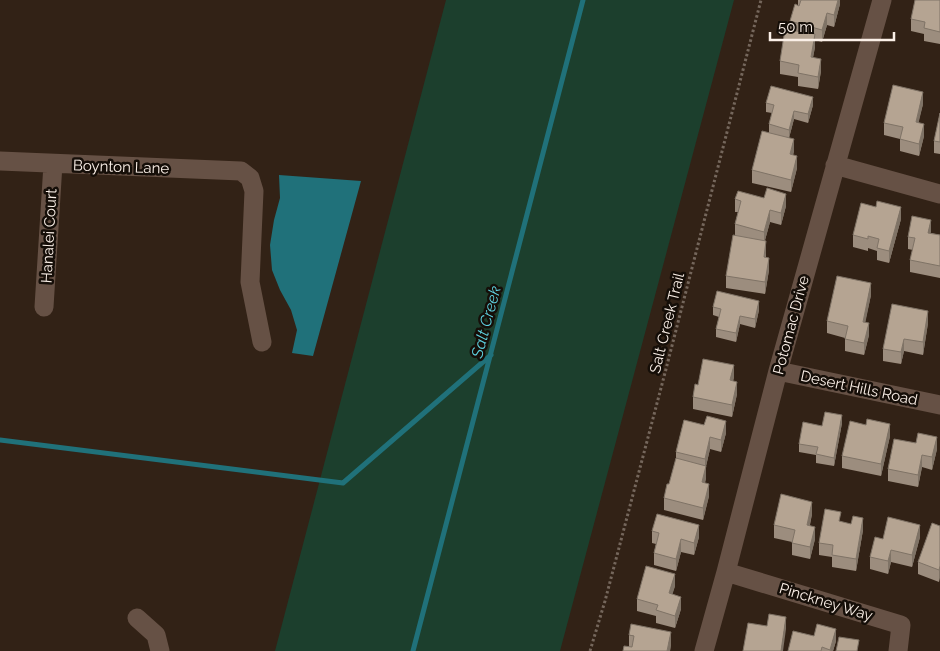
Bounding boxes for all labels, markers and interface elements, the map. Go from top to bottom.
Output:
scale bar [770,10,894,42]
text: 50 m [778,18,813,36]
street label: Boynton Lane [73,156,170,178]
street label: Hanalei Court [38,188,60,284]
street label: Salt Creek Trail [646,270,688,375]
street label: Potomac Drive [769,273,813,376]
water label: Salt Creek [467,284,505,361]
street label: Desert Hills Road [799,367,919,409]
street label: Pinckney Way [777,579,875,625]

